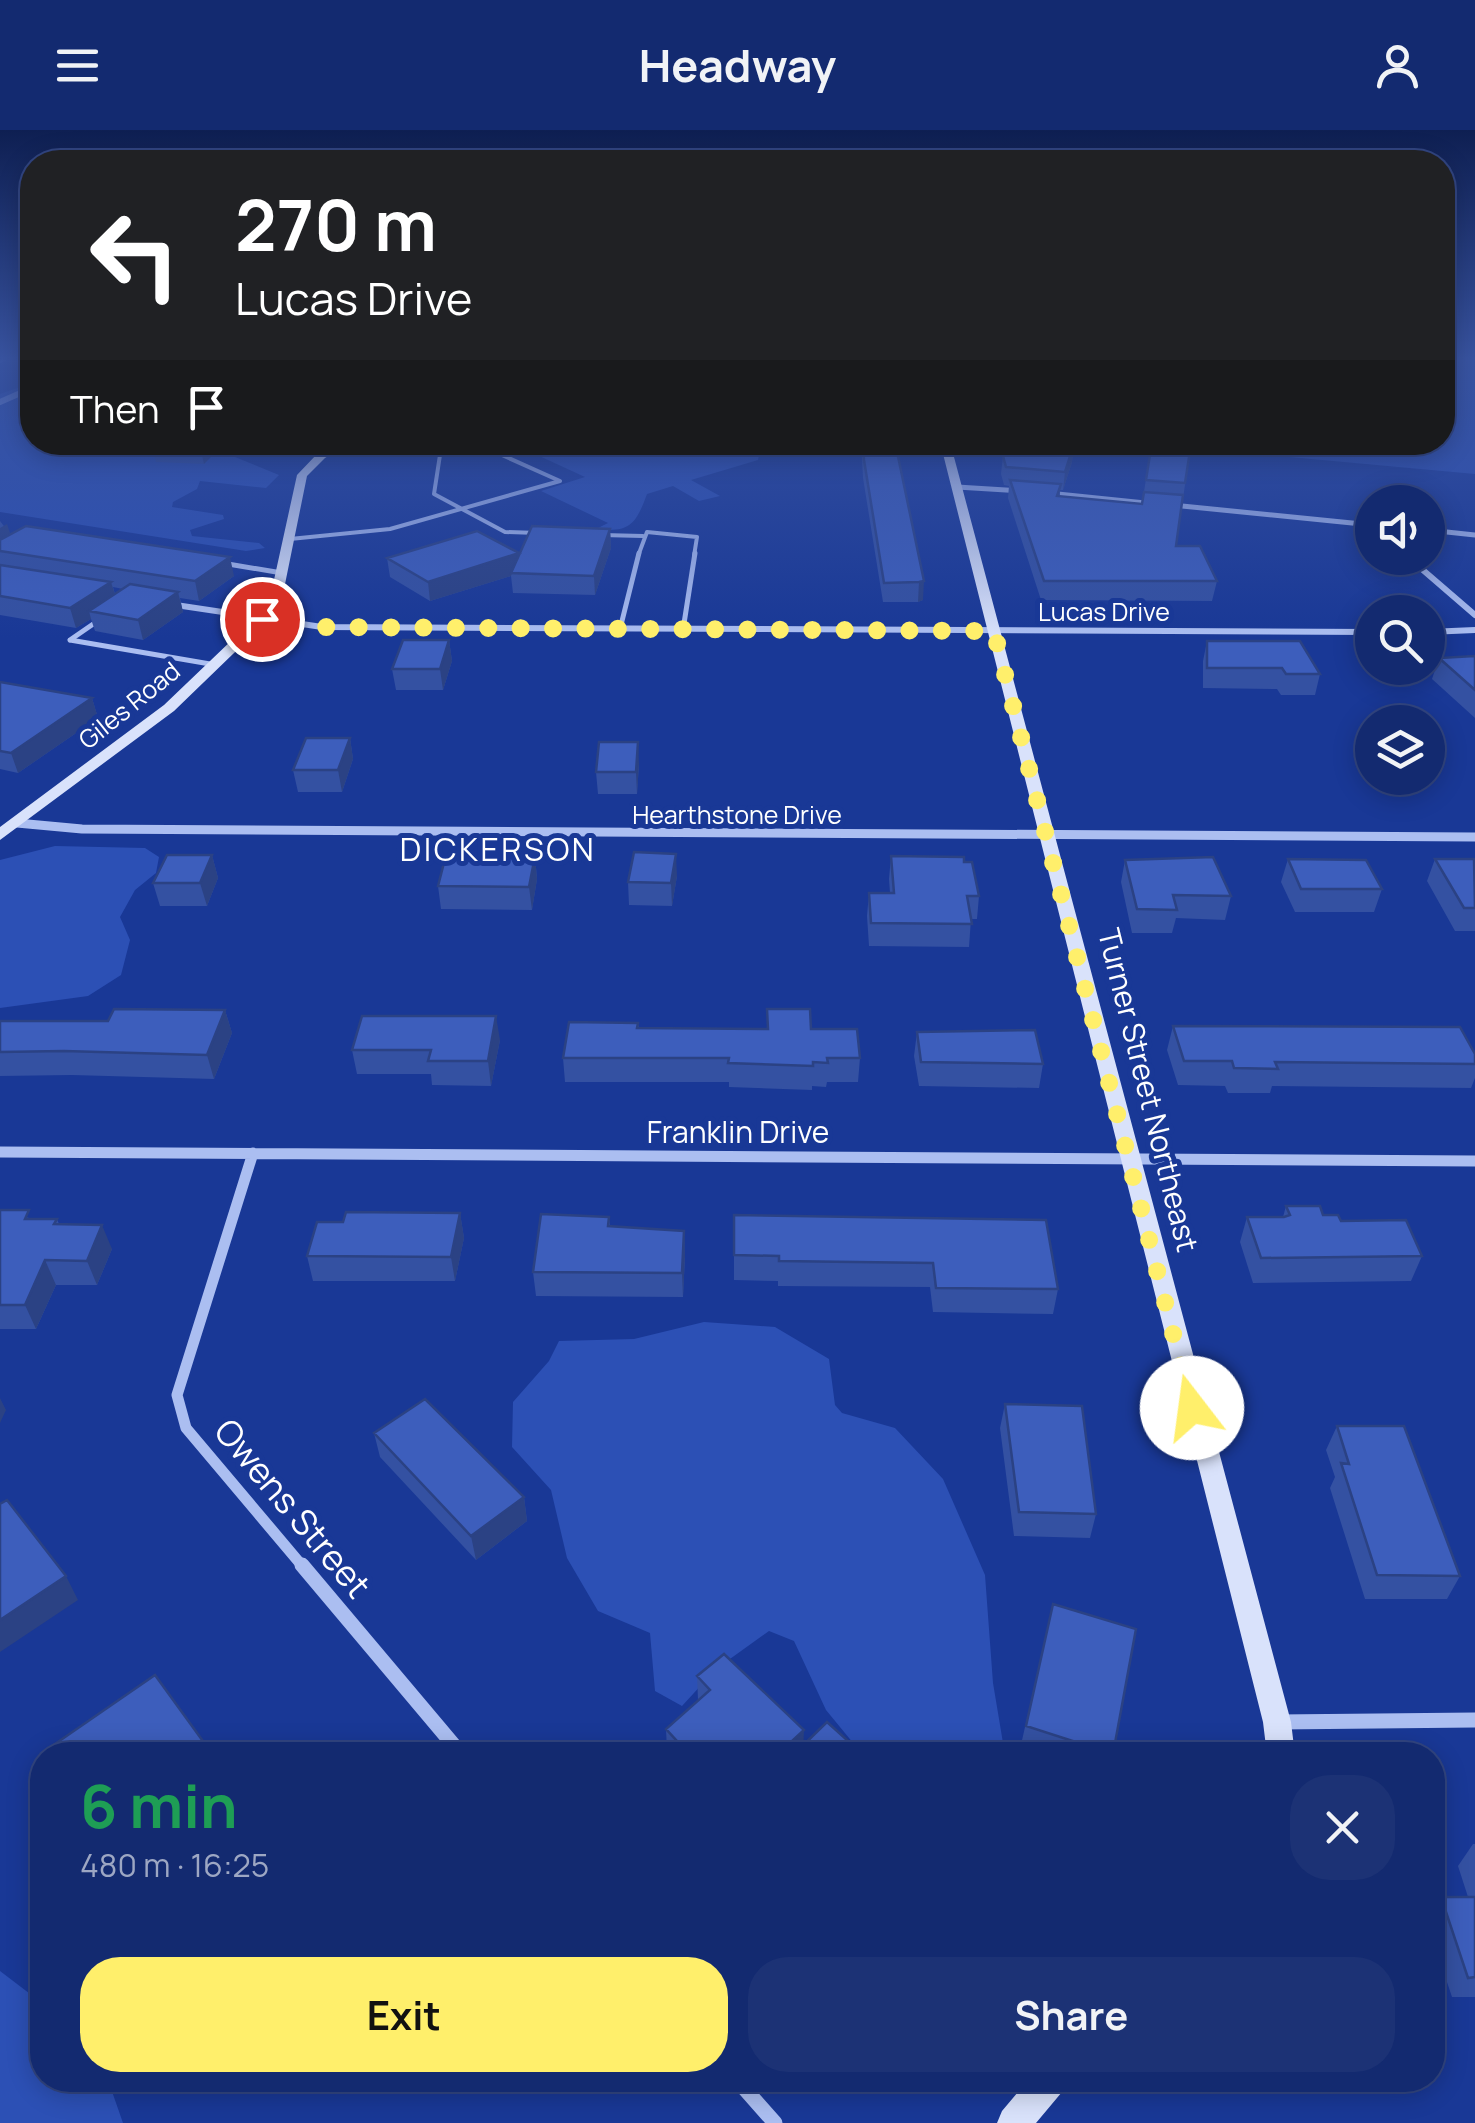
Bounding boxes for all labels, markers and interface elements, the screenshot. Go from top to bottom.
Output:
text: Headway [639,34,836,96]
icon: menu [50,38,105,93]
icon: person [1370,38,1425,93]
text: 270 m [235,176,437,272]
icon: left [70,190,200,320]
text: Lucas Drive [235,267,472,329]
icon: arrive [179,380,234,435]
text: Then [70,382,159,434]
map controls [1355,485,1445,795]
button: sound [1355,485,1445,575]
pin [220,577,305,662]
icon: arrive [235,592,290,647]
street label: Lucas Drive [1038,594,1170,629]
button: search [1355,595,1445,685]
street label: Giles Road [71,653,187,757]
button: layers [1355,705,1445,795]
street label: Hearthstone Drive [632,797,842,832]
district label: DICKERSON [400,827,596,871]
street label: Turner Street Northeast [1089,924,1209,1256]
street label: Franklin Drive [647,1111,829,1152]
position arrow [1140,1356,1244,1460]
street label: Owens Street [204,1408,382,1608]
text: 6 min [80,1764,238,1846]
button: close [1290,1775,1395,1880]
text: 480 m · 16:25 [80,1843,269,1887]
button: Exit [80,1957,728,2072]
button: Share [748,1957,1395,2072]

